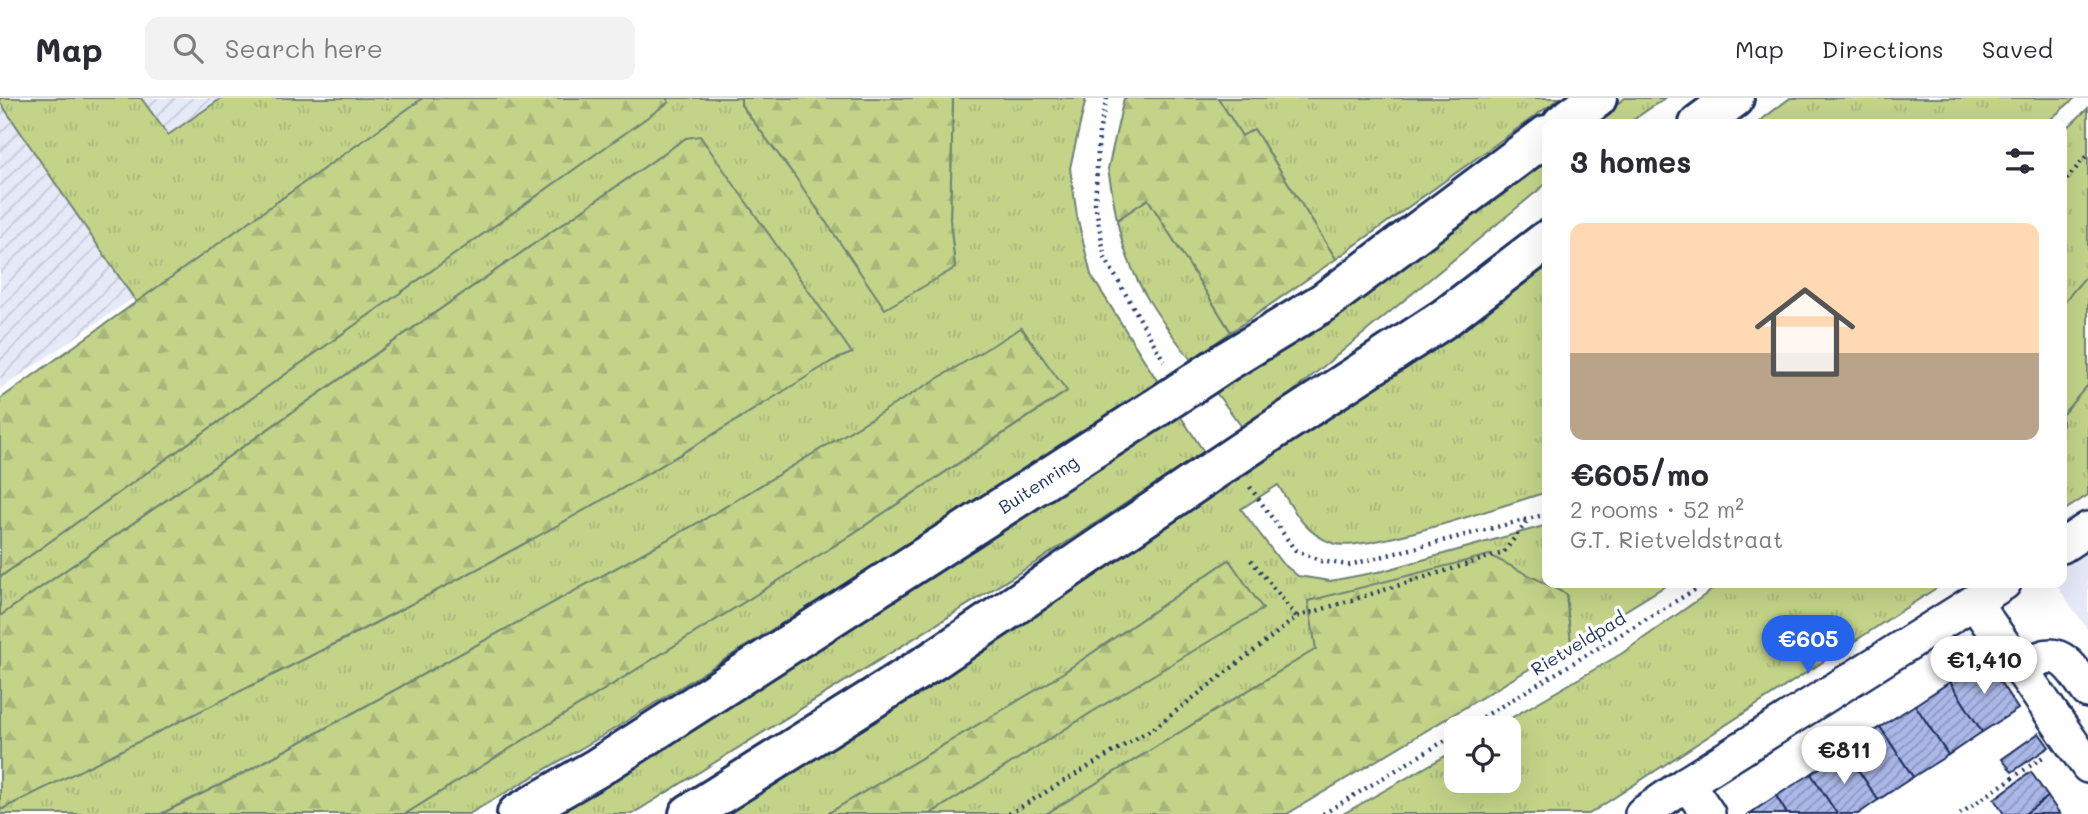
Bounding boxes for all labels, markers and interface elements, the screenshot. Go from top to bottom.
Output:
search box [145,17,635,80]
text: Map [35,27,103,70]
icon: search [169,29,207,67]
text: Search here [225,31,383,65]
text: Map [1735,33,1784,64]
text: Directions [1822,33,1944,64]
text: Saved [1982,33,2053,64]
text: 3 homes [1570,141,1691,181]
icon: filters [2001,142,2039,180]
icon: home [1742,269,1868,395]
street label: Buitenring [994,449,1082,519]
text: €605/mo [1570,454,1709,494]
text: 2 rooms · 52 m² [1570,494,1744,524]
text: G.T. Rietveldstraat [1570,524,1783,554]
street label: Rietveldpad [1526,605,1630,681]
pin: €605 [1767,616,1849,675]
text: €605 [1778,623,1838,653]
pin: €1,410 [1927,636,2041,696]
text: €1,410 [1946,644,2022,674]
map controls [1444,716,1521,793]
button: locate [1444,716,1521,793]
pin: €811 [1803,726,1885,786]
text: €811 [1817,734,1871,764]

